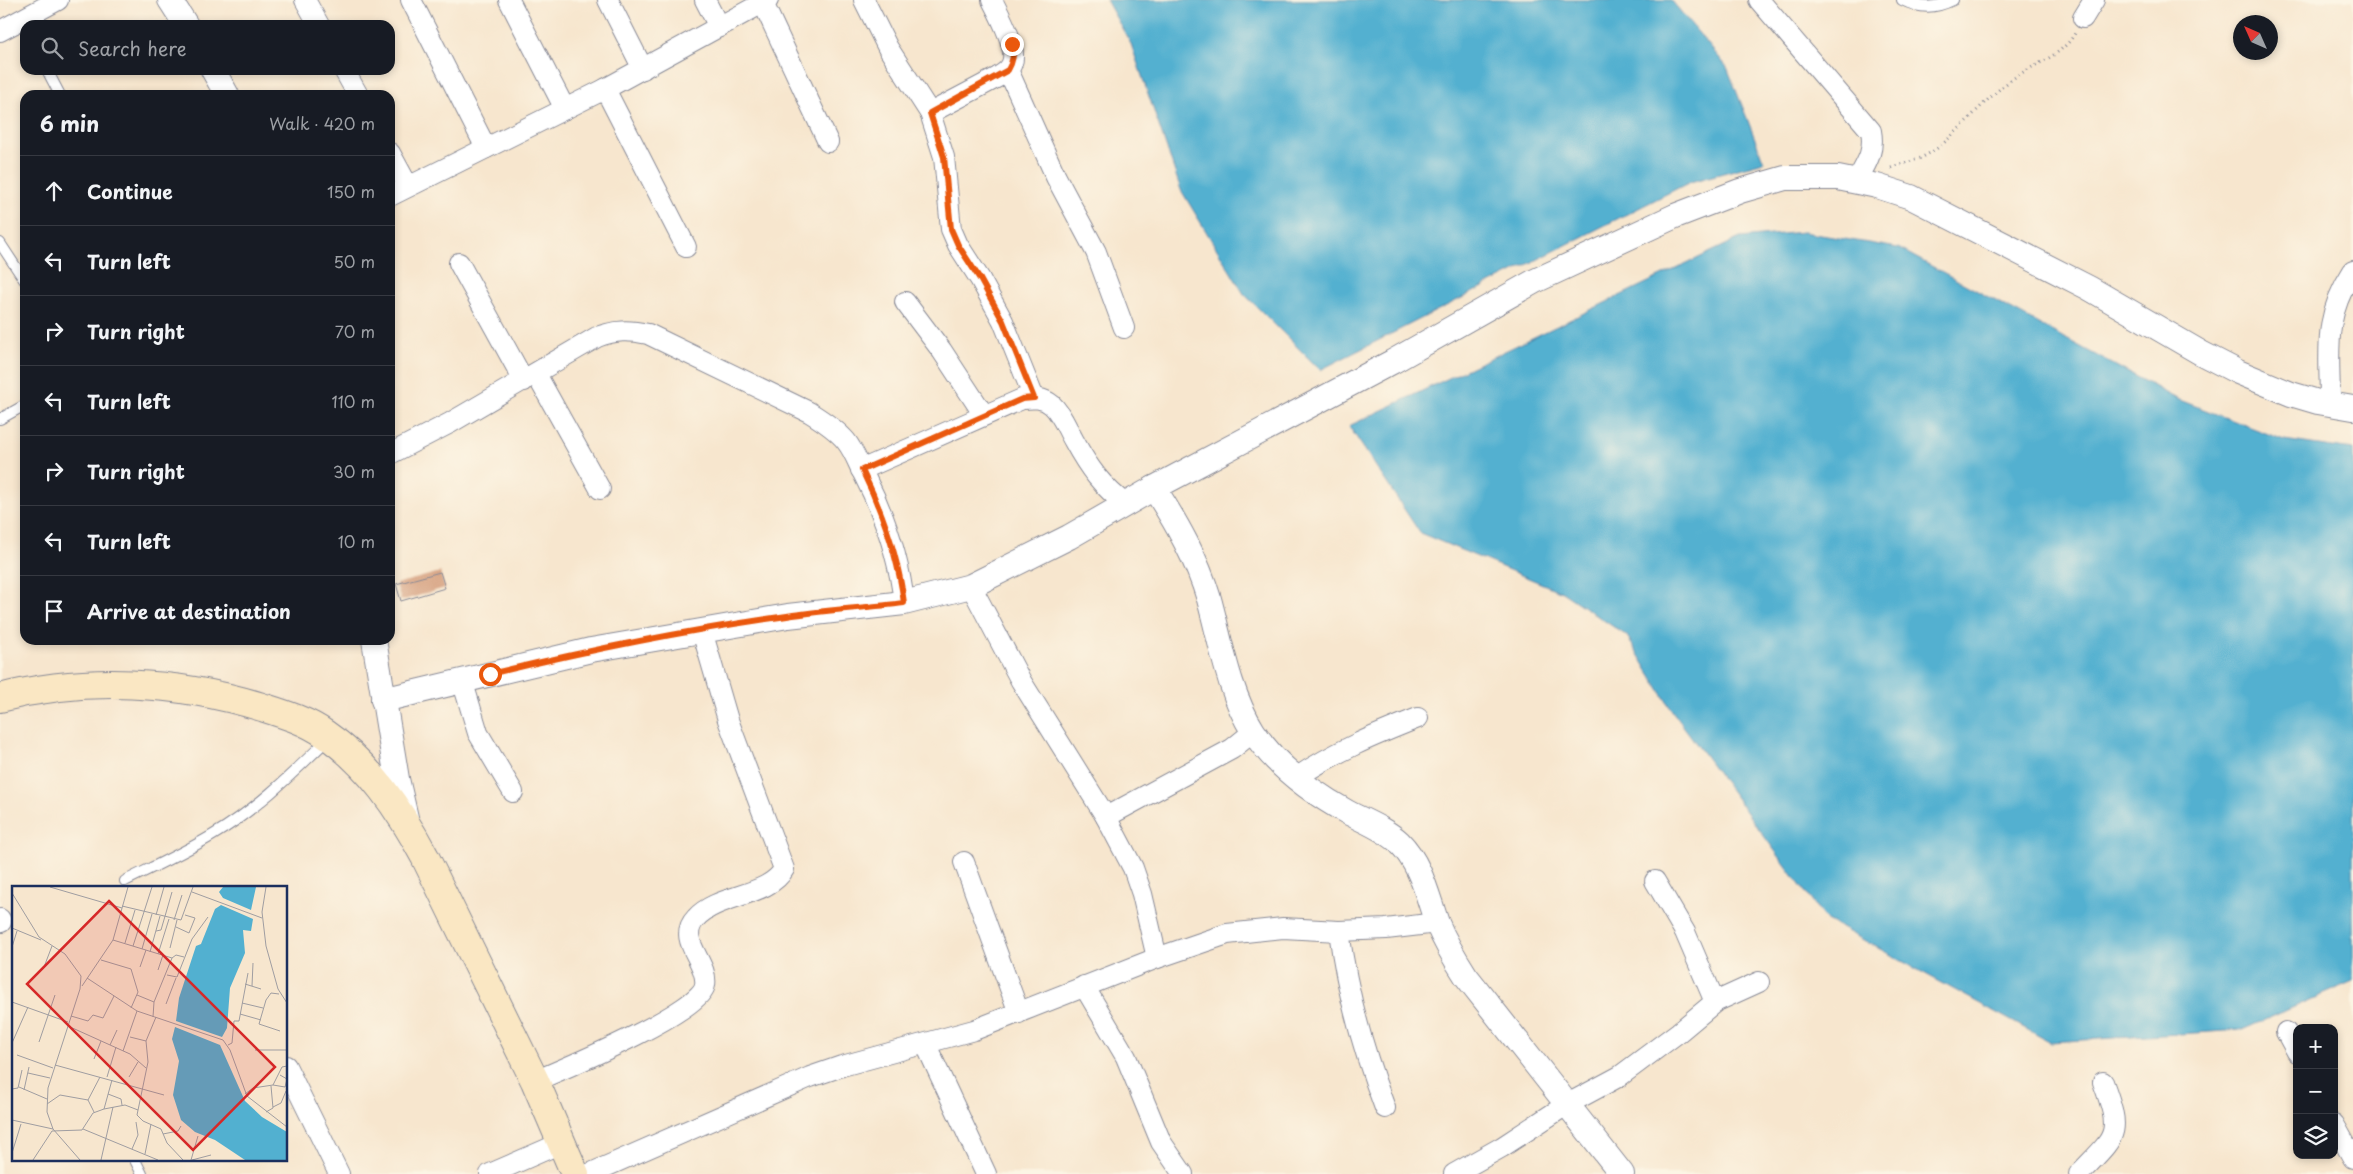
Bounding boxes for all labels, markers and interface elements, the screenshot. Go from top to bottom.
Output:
north arrow [2233,15,2278,60]
search box [20,20,395,75]
route end [1001,33,1024,56]
icon: search [38,34,66,62]
text: Search here [78,34,187,62]
text: 6 min [40,107,99,139]
text: Walk · 420 m [269,111,375,135]
icon: ahead [40,177,68,205]
text: Continue [87,177,173,205]
text: 150 m [327,179,375,203]
icon: left [40,247,68,275]
text: Turn left [87,247,171,275]
text: 50 m [334,249,375,273]
icon: right [40,317,68,345]
text: Turn right [87,317,185,345]
text: 70 m [335,319,375,343]
icon: left [40,387,68,415]
text: Turn left [87,387,171,415]
text: 110 m [332,389,375,413]
icon: right [40,457,68,485]
text: Turn right [87,457,185,485]
text: 30 m [333,459,375,483]
icon: left [40,527,68,555]
text: Turn left [87,527,171,555]
text: 10 m [338,529,375,553]
icon: arrive [40,597,68,625]
text: Arrive at destination [87,597,291,625]
route start [479,663,502,686]
inset map [12,886,288,1162]
map controls [2293,1024,2338,1159]
button: + [2293,1024,2338,1069]
button: − [2293,1069,2338,1114]
button: layers [2293,1114,2338,1159]

